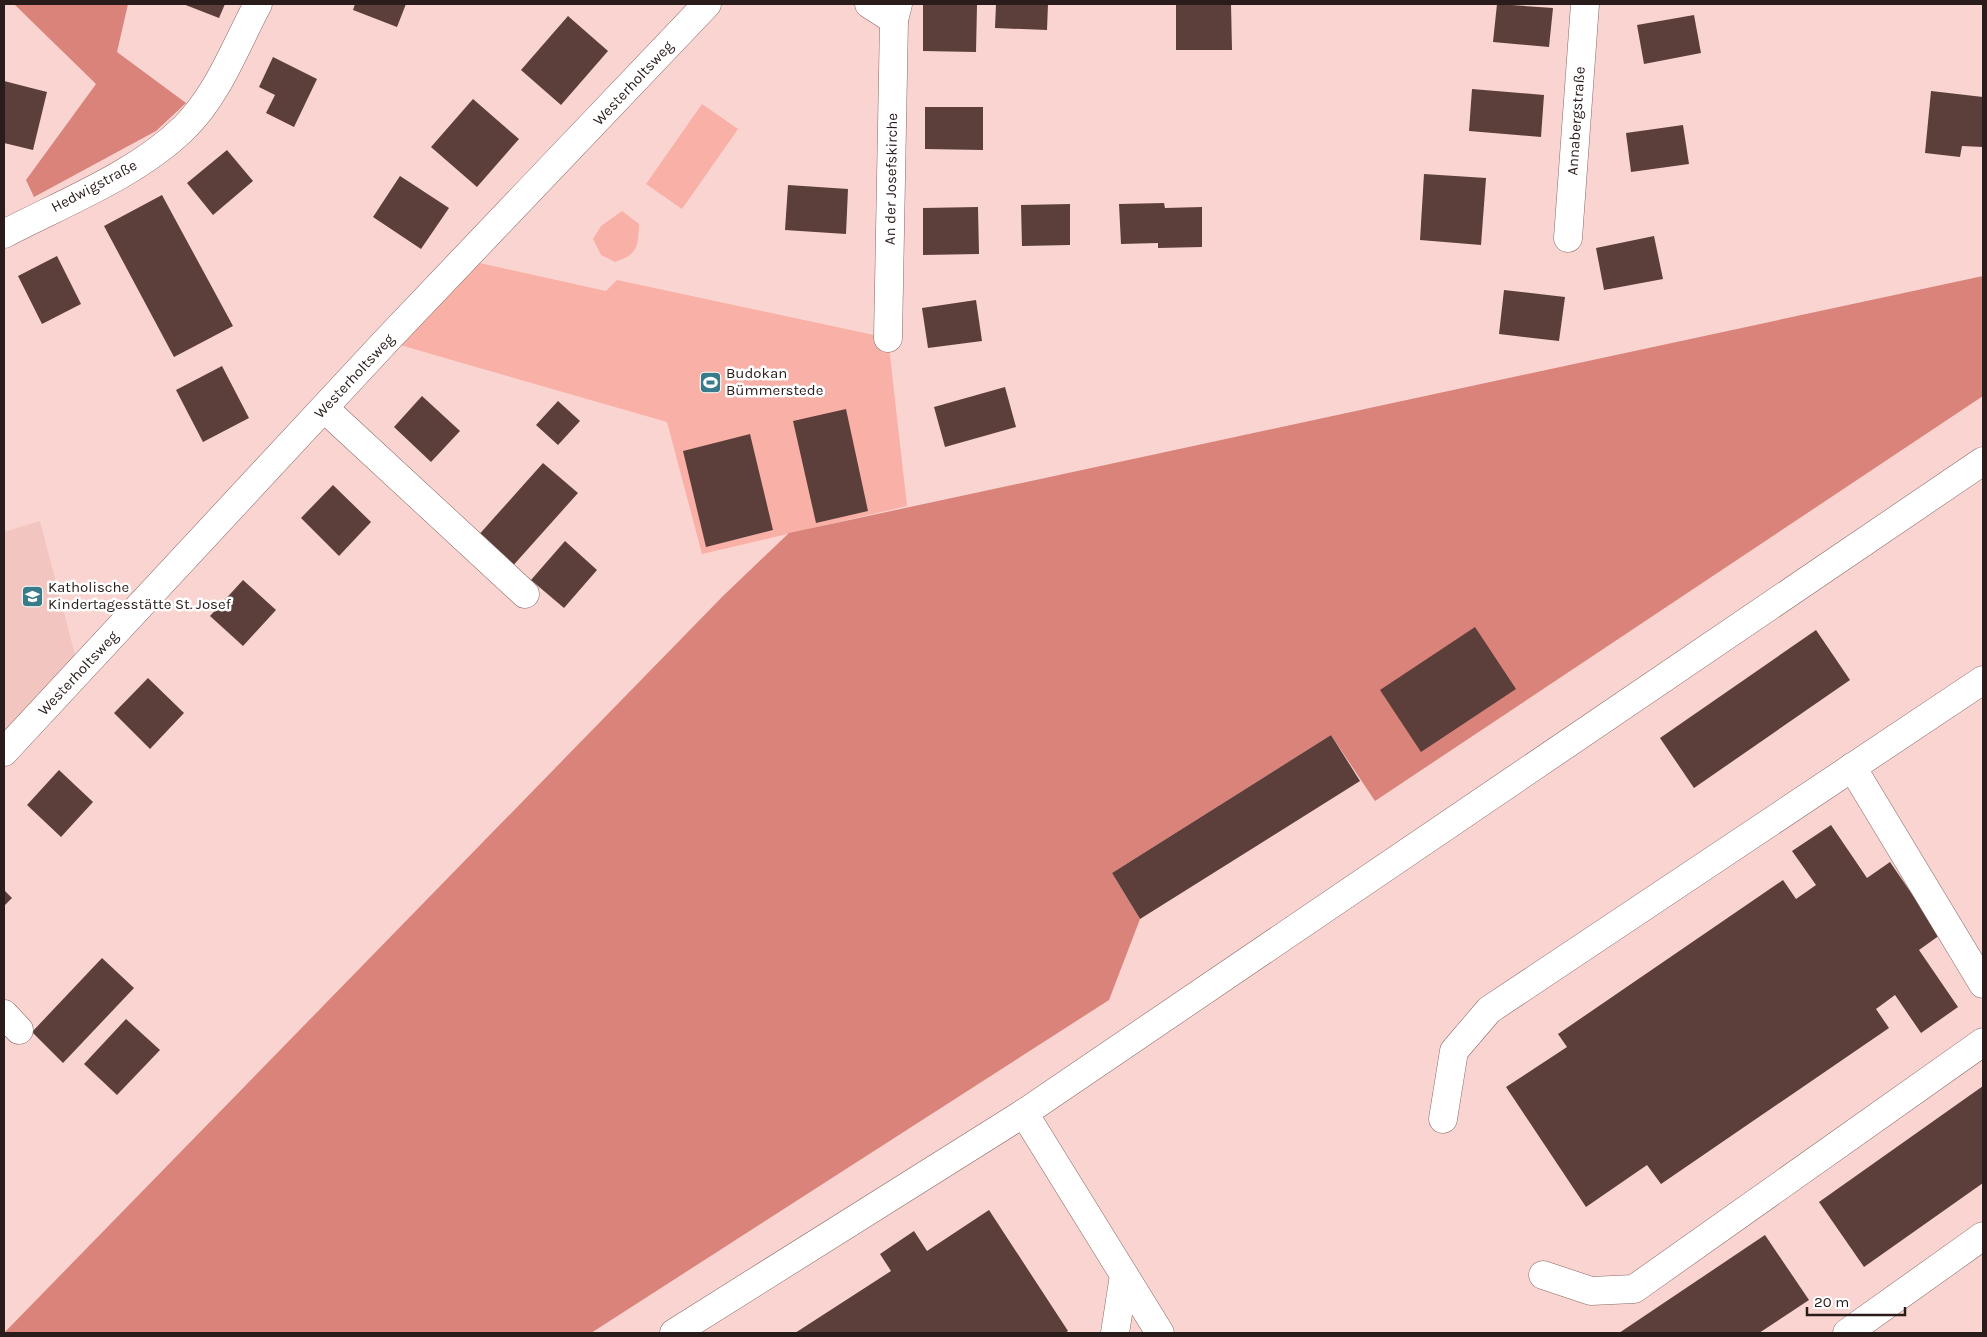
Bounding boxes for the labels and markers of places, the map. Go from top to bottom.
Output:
place label: Budokan Bümmerstede [726,364,823,399]
sports icon: Budokan Bümmerstede [698,370,722,394]
place label: Katholische Kindertagesstätte St. Josef [48,578,232,613]
school or university icon: Katholische Kindertagesstätte St. Josef [20,584,44,608]

